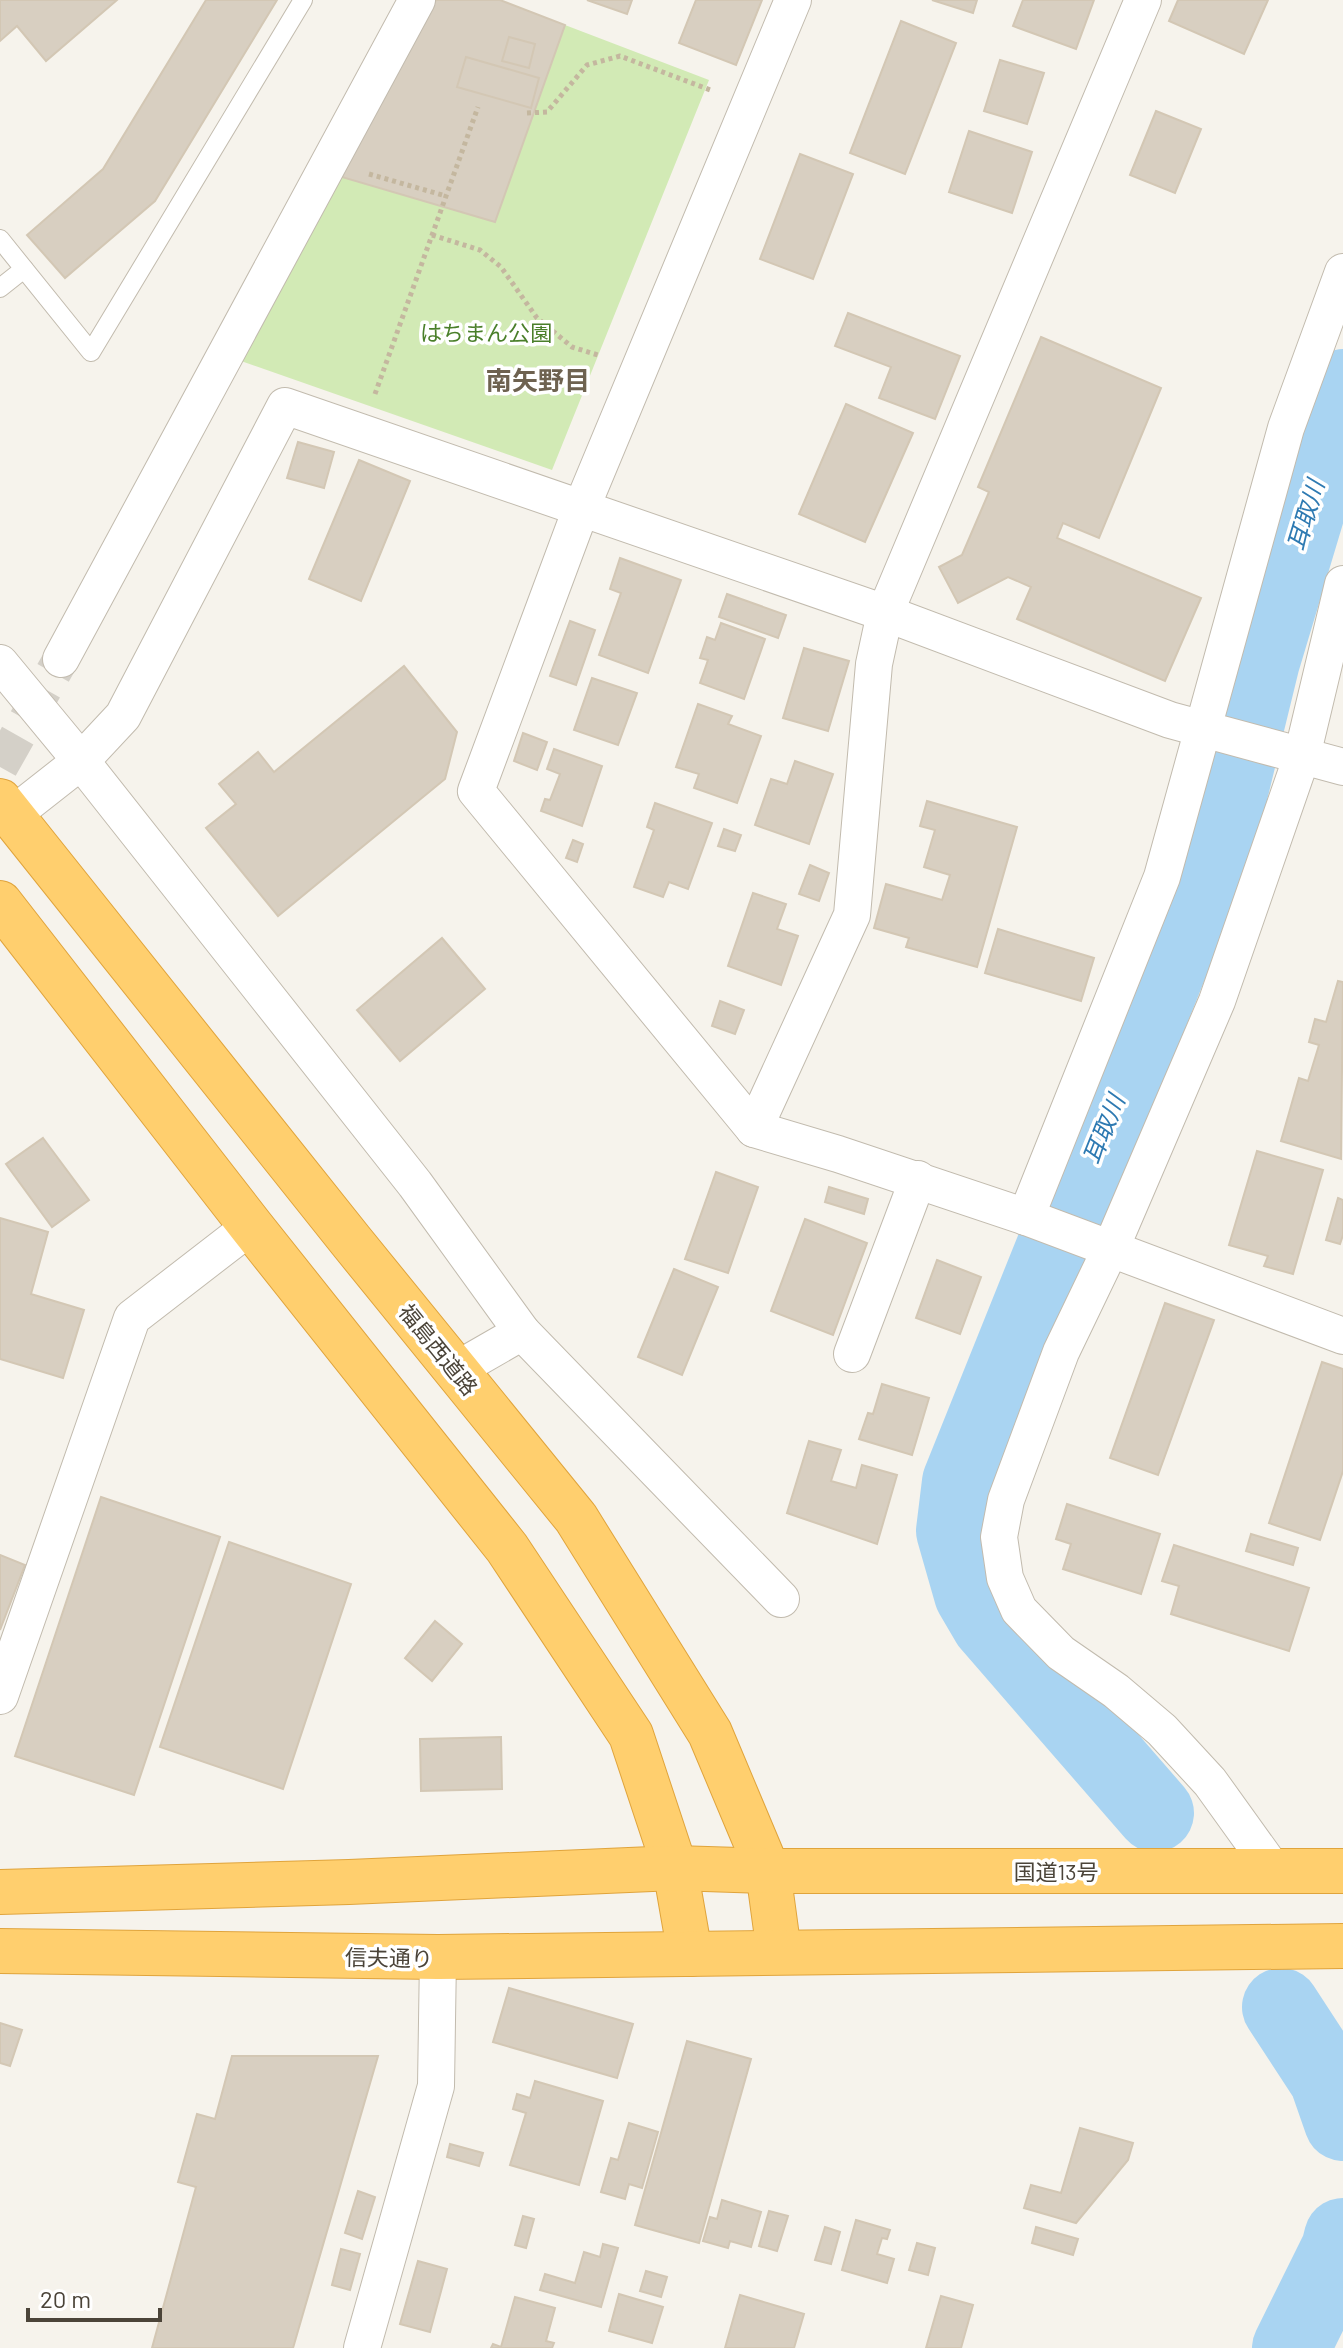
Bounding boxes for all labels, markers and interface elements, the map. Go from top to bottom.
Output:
park label: はちまん公園 [420,319,552,345]
district label: 南矢野目 [486,364,590,395]
water label: 耳取川 [1281,473,1330,554]
water label: 耳取川 [1076,1087,1131,1168]
street label: 福島西道路 [394,1298,484,1400]
street label: 国道13号 [1013,1858,1099,1884]
street label: 信夫通り [345,1943,433,1971]
scale bar [28,2272,160,2322]
text: 20 m [40,2284,91,2313]

